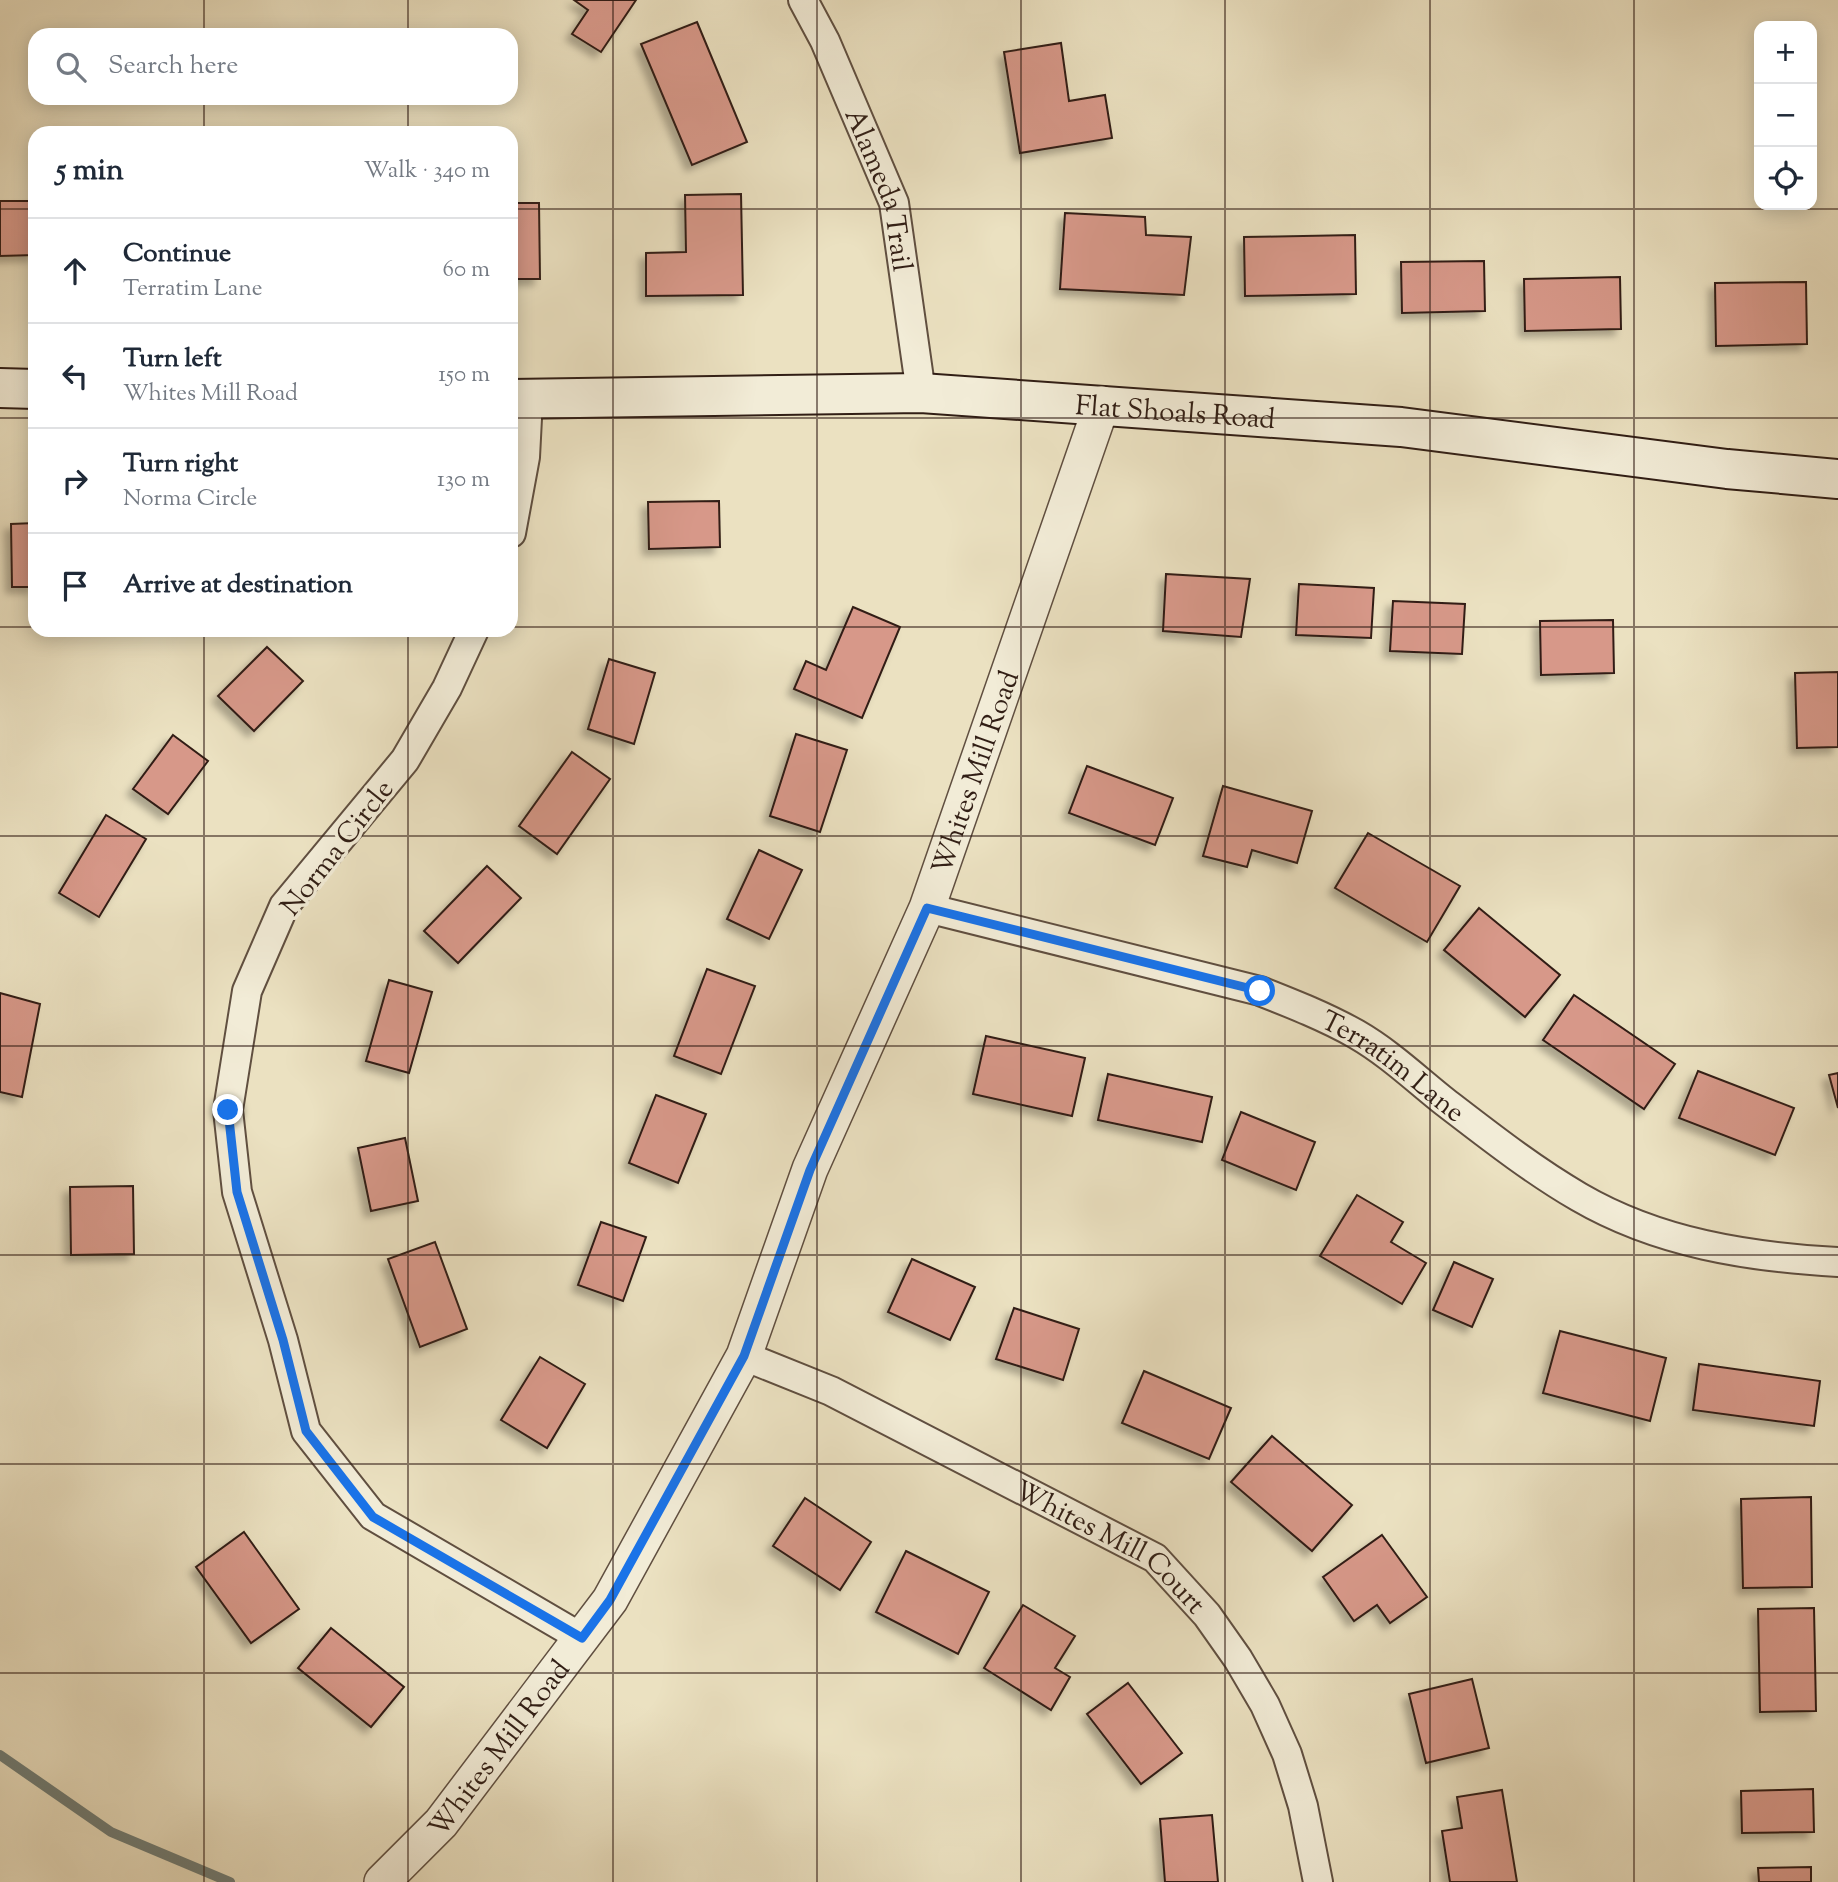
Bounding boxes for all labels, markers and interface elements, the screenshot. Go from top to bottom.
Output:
map controls [1754,21,1817,210]
button: + [1754,21,1817,84]
search box [28,28,518,105]
icon: search [52,48,90,86]
text: Search here [108,48,238,85]
button: − [1754,84,1817,147]
street label: Alameda Trail [833,103,921,274]
button: locate [1754,147,1817,210]
text: 5 min [56,150,124,193]
text: Walk · 340 m [364,155,490,188]
text: Continue [123,236,231,273]
icon: ahead [56,252,94,290]
text: 60 m [442,254,490,287]
text: Terratim Lane [123,273,262,306]
text: Turn left [123,341,222,378]
icon: left [56,357,94,395]
text: 150 m [438,359,490,392]
text: Whites Mill Road [123,378,298,411]
street label: Flat Shoals Road [1074,387,1277,441]
text: Turn right [123,446,238,483]
icon: right [56,462,94,500]
text: 130 m [437,464,490,497]
text: Norma Circle [123,483,257,516]
icon: arrive [56,567,94,605]
text: Arrive at destination [123,567,353,604]
street label: Whites Mill Road [923,665,1031,880]
street label: Norma Circle [272,772,404,926]
route start [1244,975,1275,1006]
street label: Terratim Lane [1314,1002,1472,1133]
route end [212,1094,243,1125]
street label: Whites Mill Court [1007,1472,1214,1624]
street label: Whites Mill Road [420,1652,581,1847]

